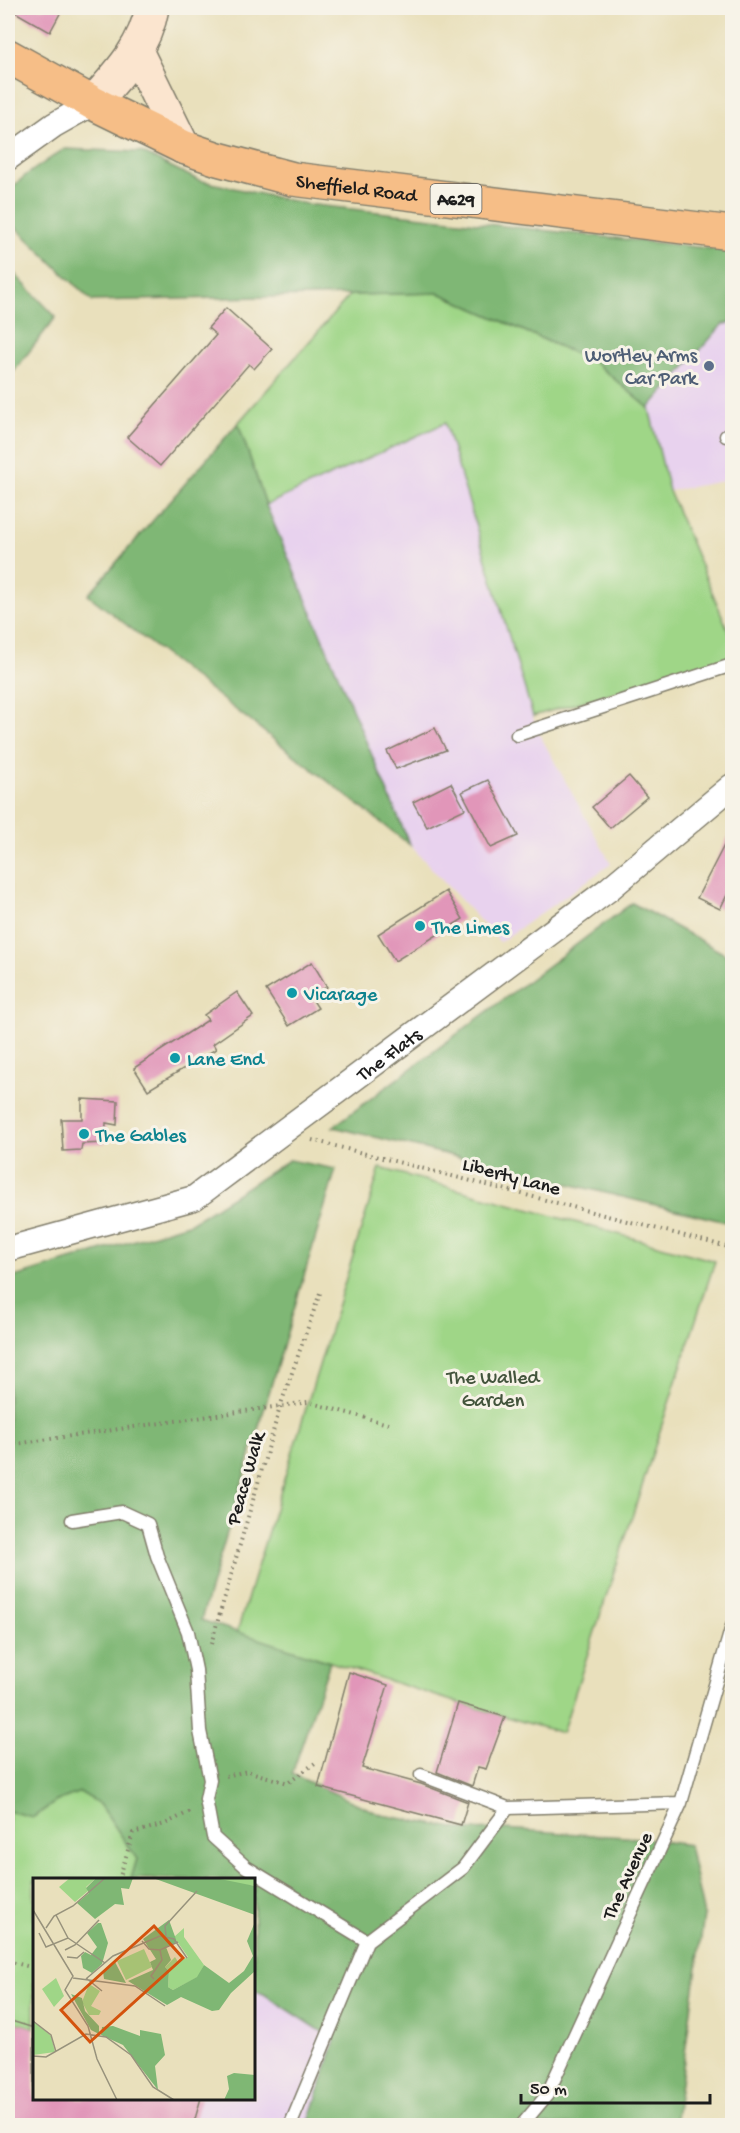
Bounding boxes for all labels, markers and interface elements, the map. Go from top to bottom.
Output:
street label: Sheffield Road [294,171,420,209]
road number: A629 [430,184,482,214]
place label: Wortley Arms Car Park [585,346,699,392]
marker: Wortley Arms Car Park [702,359,716,373]
place label: The Limes [431,918,510,941]
marker: The Limes [413,919,427,933]
place label: Vicarage [303,985,378,1008]
marker: Vicarage [285,986,299,1000]
street label: The Flats [353,1024,428,1088]
place label: Lane End [187,1050,266,1073]
marker: Lane End [168,1051,182,1065]
place label: The Gables [95,1126,187,1149]
marker: The Gables [77,1127,91,1141]
street label: Liberty Lane [460,1154,563,1203]
park label: The Walled Garden [446,1368,542,1414]
street label: Peace Walk [223,1428,272,1529]
street label: The Avenue [599,1829,660,1925]
inset map [33,1878,255,2100]
scale bar [521,2067,710,2105]
text: 50 m [530,2080,567,2101]

